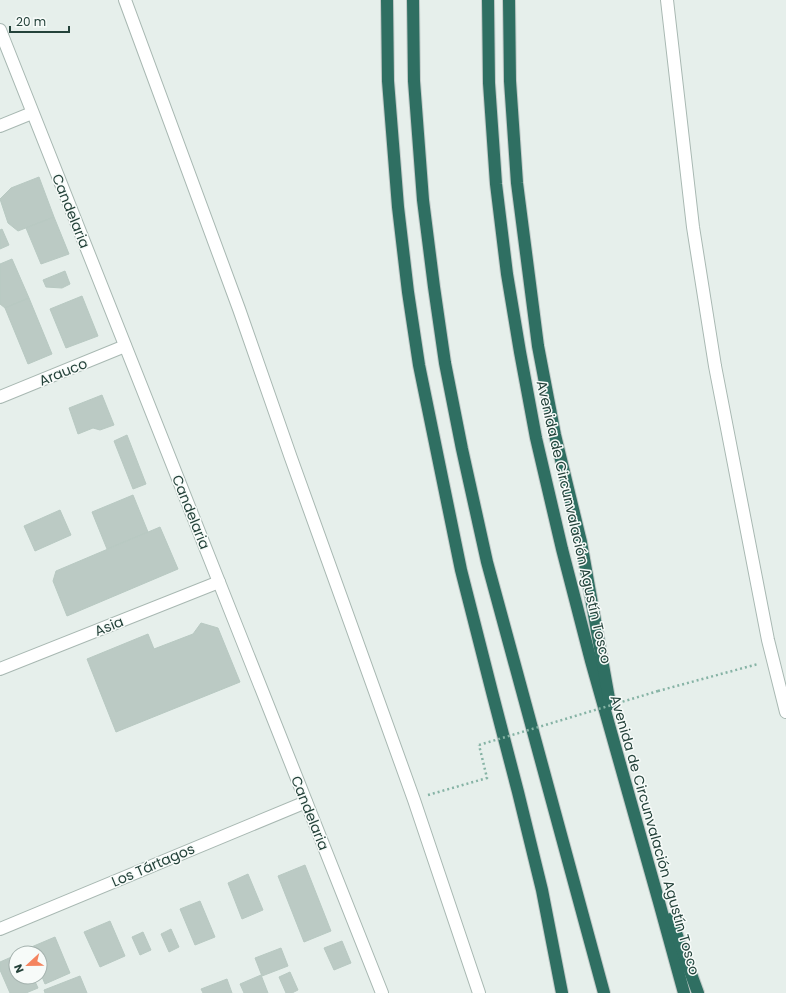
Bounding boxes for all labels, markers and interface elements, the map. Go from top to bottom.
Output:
scale bar [10,8,69,34]
text: 20 m [16,13,46,30]
street label: Candelaria [47,171,95,251]
street label: Arauco [36,353,90,391]
street label: Avenida de Circunvalación Agustín Tosco [532,378,616,666]
street label: Candelaria [167,472,215,552]
street label: Asia [92,611,126,641]
street label: Avenida de Circunvalación Agustín Tosco [605,693,705,977]
street label: Candelaria [286,773,334,853]
street label: Los Tártagos [108,838,198,892]
north arrow [8,945,48,985]
text: N [10,962,28,976]

